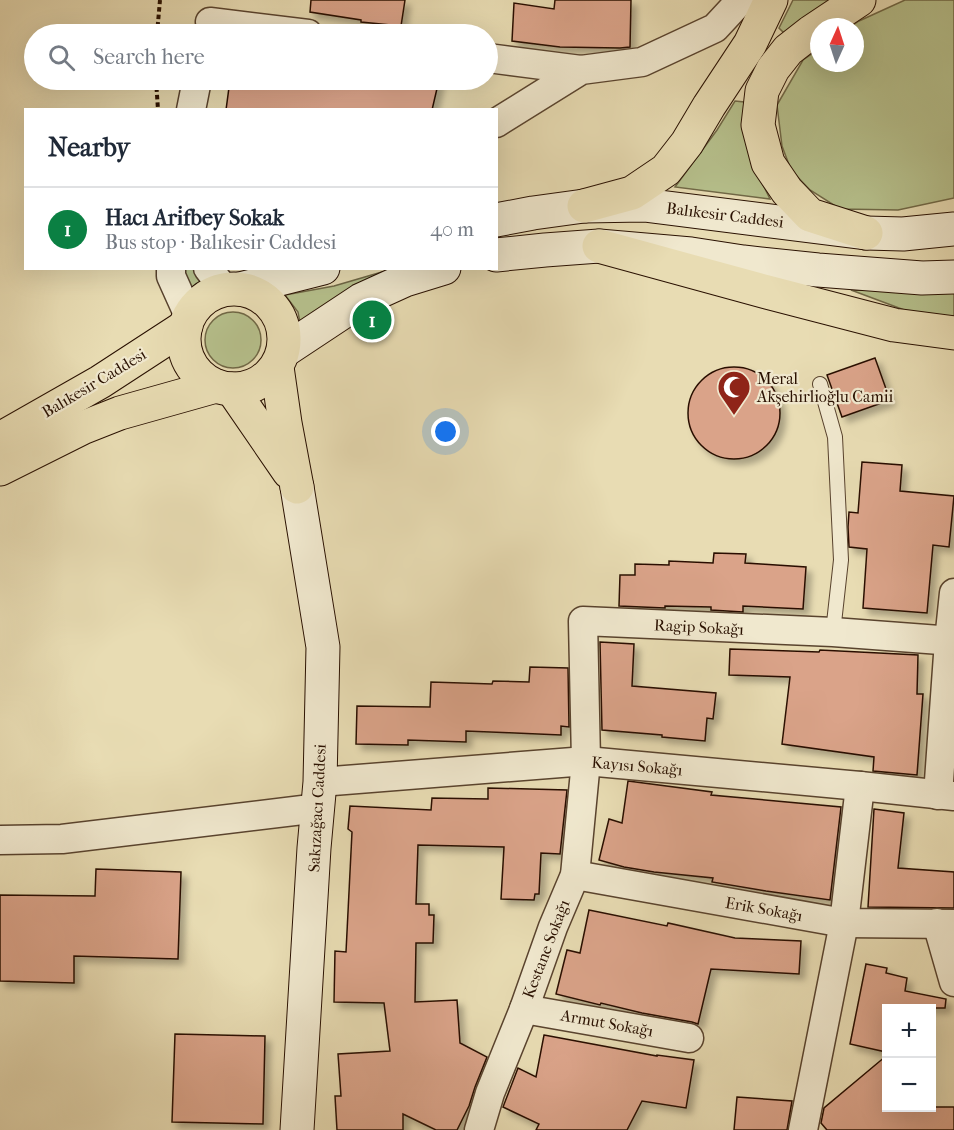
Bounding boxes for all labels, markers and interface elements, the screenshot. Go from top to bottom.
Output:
north arrow [810,18,864,72]
search box [24,24,498,90]
icon: search [45,41,78,74]
text: Search here [93,44,205,70]
text: Nearby [48,132,130,163]
street label: Balıkesir Caddesi [665,198,785,232]
text: Hacı Ari̇fbey Sokak [105,205,284,231]
text: 1 [64,218,71,241]
text: 40 m [430,218,474,241]
text: Bus stop · Balıkesir Caddesi [105,231,336,254]
pin: 1 [352,298,392,342]
street label: Balıkesir Caddesi [39,344,150,422]
mosque icon: Meral Akşehirlioğlu Camii [716,369,752,416]
place label: Meral Akşehirlioğlu Camii [756,369,893,407]
your location [431,417,460,446]
street label: Ragip Sokağı [654,615,745,639]
street label: Sakızağacı Caddesi [304,743,330,873]
street label: Kayısı Sokağı [591,753,684,779]
street label: Erik Sokağı [724,893,804,925]
street label: Kestane Sokağı [518,897,574,1001]
map controls [882,1004,936,1112]
button: + [882,1004,936,1058]
street label: Armut Sokağı [558,1005,655,1041]
button: − [882,1058,936,1112]

